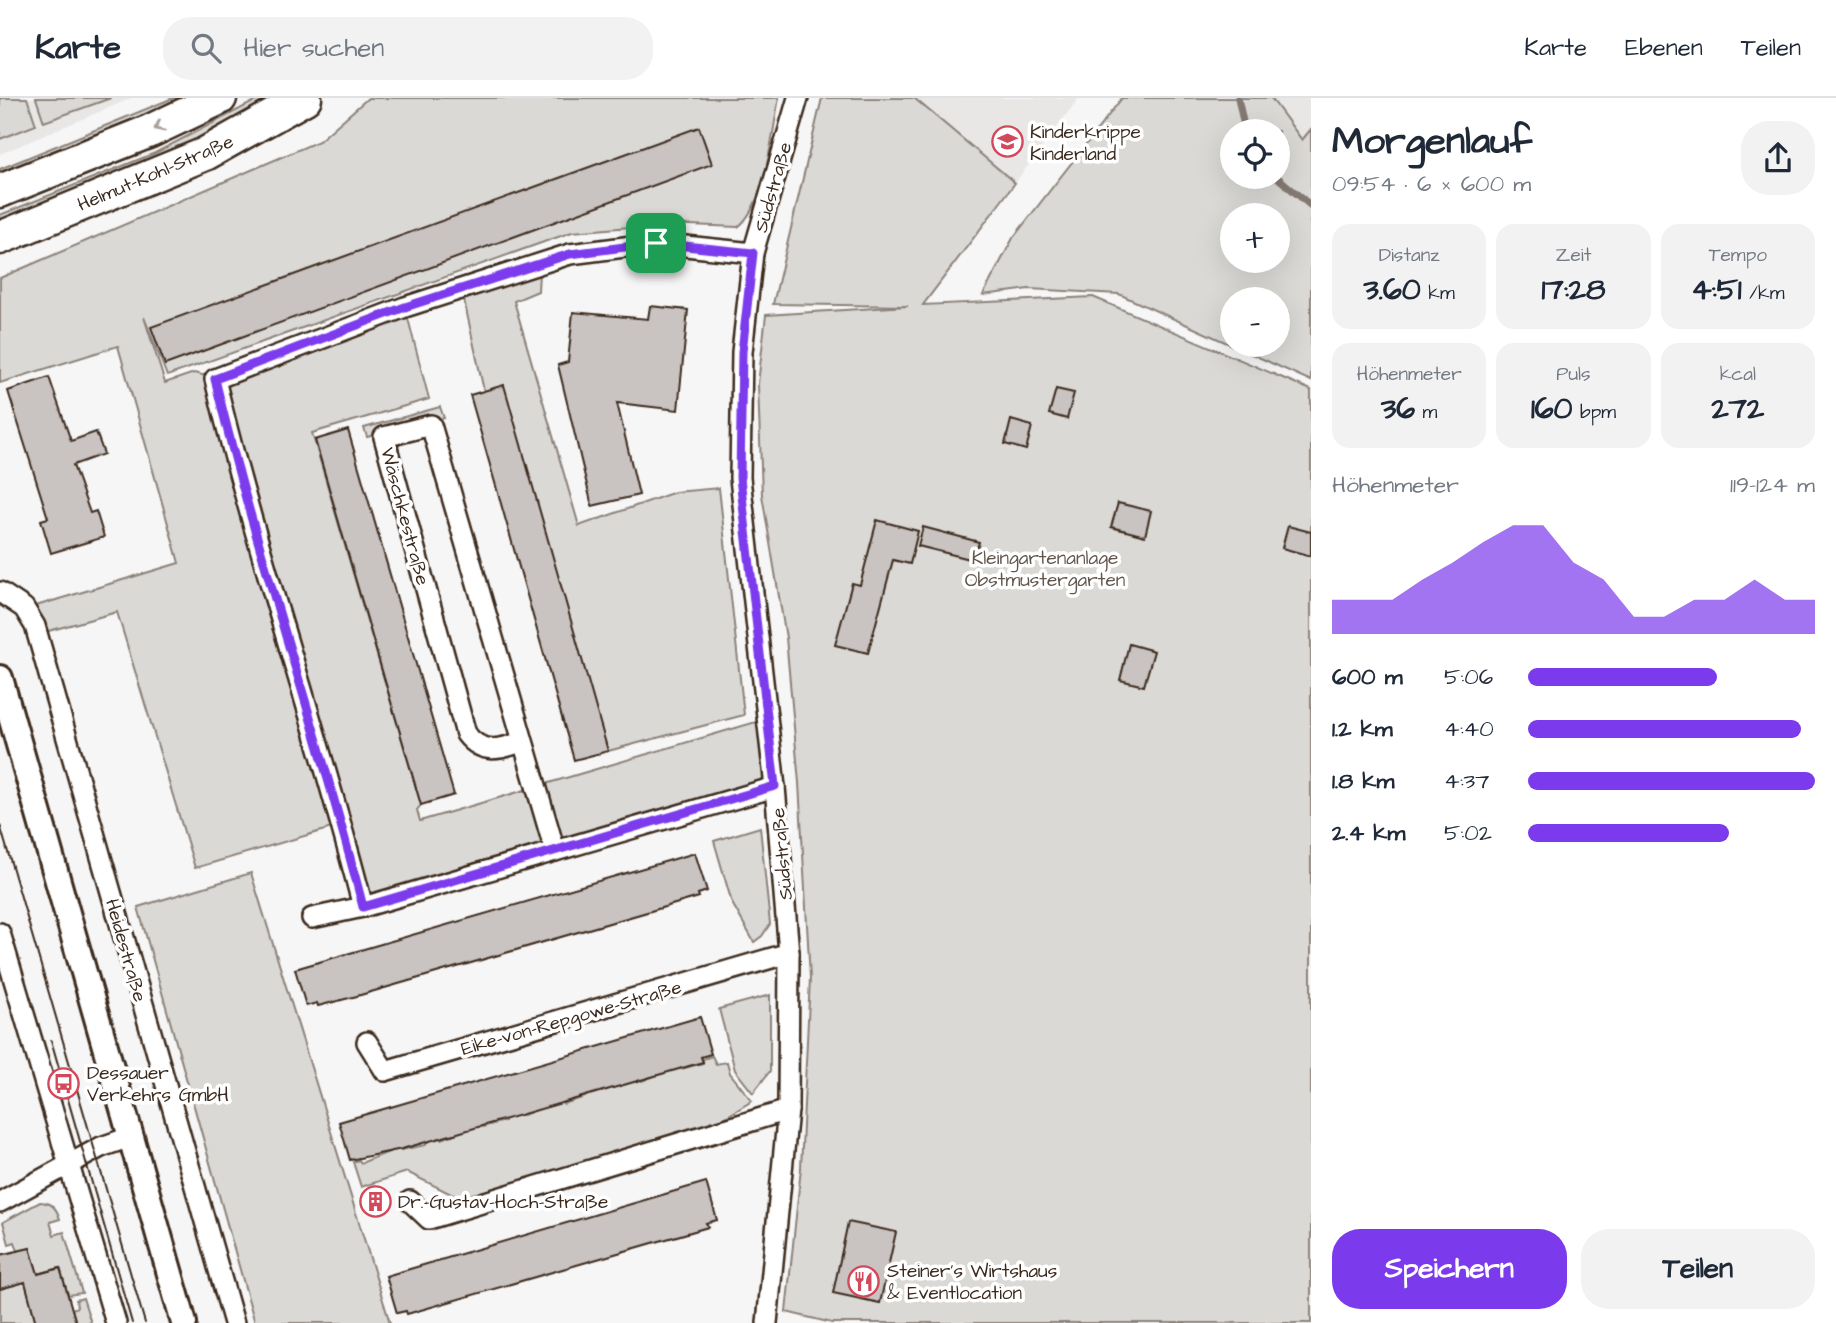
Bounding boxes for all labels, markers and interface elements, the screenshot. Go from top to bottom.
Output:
search box [163,17,653,80]
text: Karte [35,25,121,71]
icon: search [187,29,225,67]
text: Hier suchen [243,30,384,66]
text: Karte [1524,31,1587,65]
text: Ebenen [1625,31,1703,65]
text: Teilen [1741,31,1801,65]
text: Morgenlauf [1332,116,1532,168]
one-way arrow [153,119,166,133]
place label: Kinderkrippe Kinderland [1030,119,1141,168]
map controls [1220,119,1290,357]
button: locate [1220,119,1290,189]
button: share [1741,121,1815,195]
school or university icon: Kinderkrippe Kinderland [990,125,1024,159]
street label: Helmut-Kohl-Straße [73,128,238,218]
street label: Südstraße [748,139,799,236]
text: 09:54 · 6 × 600 m [1332,168,1531,200]
button: + [1220,203,1290,273]
pin [626,213,686,273]
icon: arrive [637,224,675,262]
text: Distanz [1379,242,1440,269]
text: Zeit [1556,242,1591,269]
text: Tempo [1709,242,1767,269]
text: 3.60 [1364,269,1421,311]
text: 17:28 [1542,269,1605,311]
text: 4:51 [1691,269,1742,311]
text: km [1421,280,1455,307]
text: /km [1742,280,1784,307]
button: − [1220,287,1290,357]
text: Höhenmeter [1357,361,1462,388]
text: Puls [1556,361,1591,388]
text: kcal [1720,361,1756,388]
text: 36 [1381,388,1415,430]
text: 160 [1531,388,1572,430]
text: 272 [1711,388,1764,430]
text: m [1415,399,1437,426]
text: bpm [1572,399,1616,426]
street label: Wäschkestraße [373,445,436,588]
text: Höhenmeter [1332,469,1459,501]
text: 119–124 m [1730,469,1815,501]
park label: Kleingartenanlage Obstmustergarten [965,545,1125,595]
text: 600 m [1332,661,1403,693]
text: 5:06 [1444,661,1493,693]
text: 1.2 km [1332,713,1393,745]
text: 4:40 [1444,713,1494,745]
text: 1.8 km [1332,765,1394,797]
text: 4:37 [1444,765,1489,797]
street label: Südstraße [765,806,800,901]
text: 2.4 km [1332,817,1405,849]
text: 5:02 [1444,817,1492,849]
street label: Heidestraße [98,896,153,1005]
street label: Eike-von-Repgowe-Straße [458,974,685,1064]
place label: Dessauer Verkehrs GmbH [87,1060,229,1109]
bus stop icon: Dessauer Verkehrs GmbH [47,1066,81,1100]
building icon: Dr.-Gustav-Hoch-Straße [358,1184,392,1218]
place label: Dr.-Gustav-Hoch-Straße [398,1189,608,1216]
button: Speichern [1332,1229,1567,1309]
button: Teilen [1581,1229,1815,1309]
place label: Steiner's Wirtshaus & Eventlocation [887,1258,1057,1307]
restaurant icon: Steiner's Wirtshaus & Eventlocation [847,1264,881,1298]

